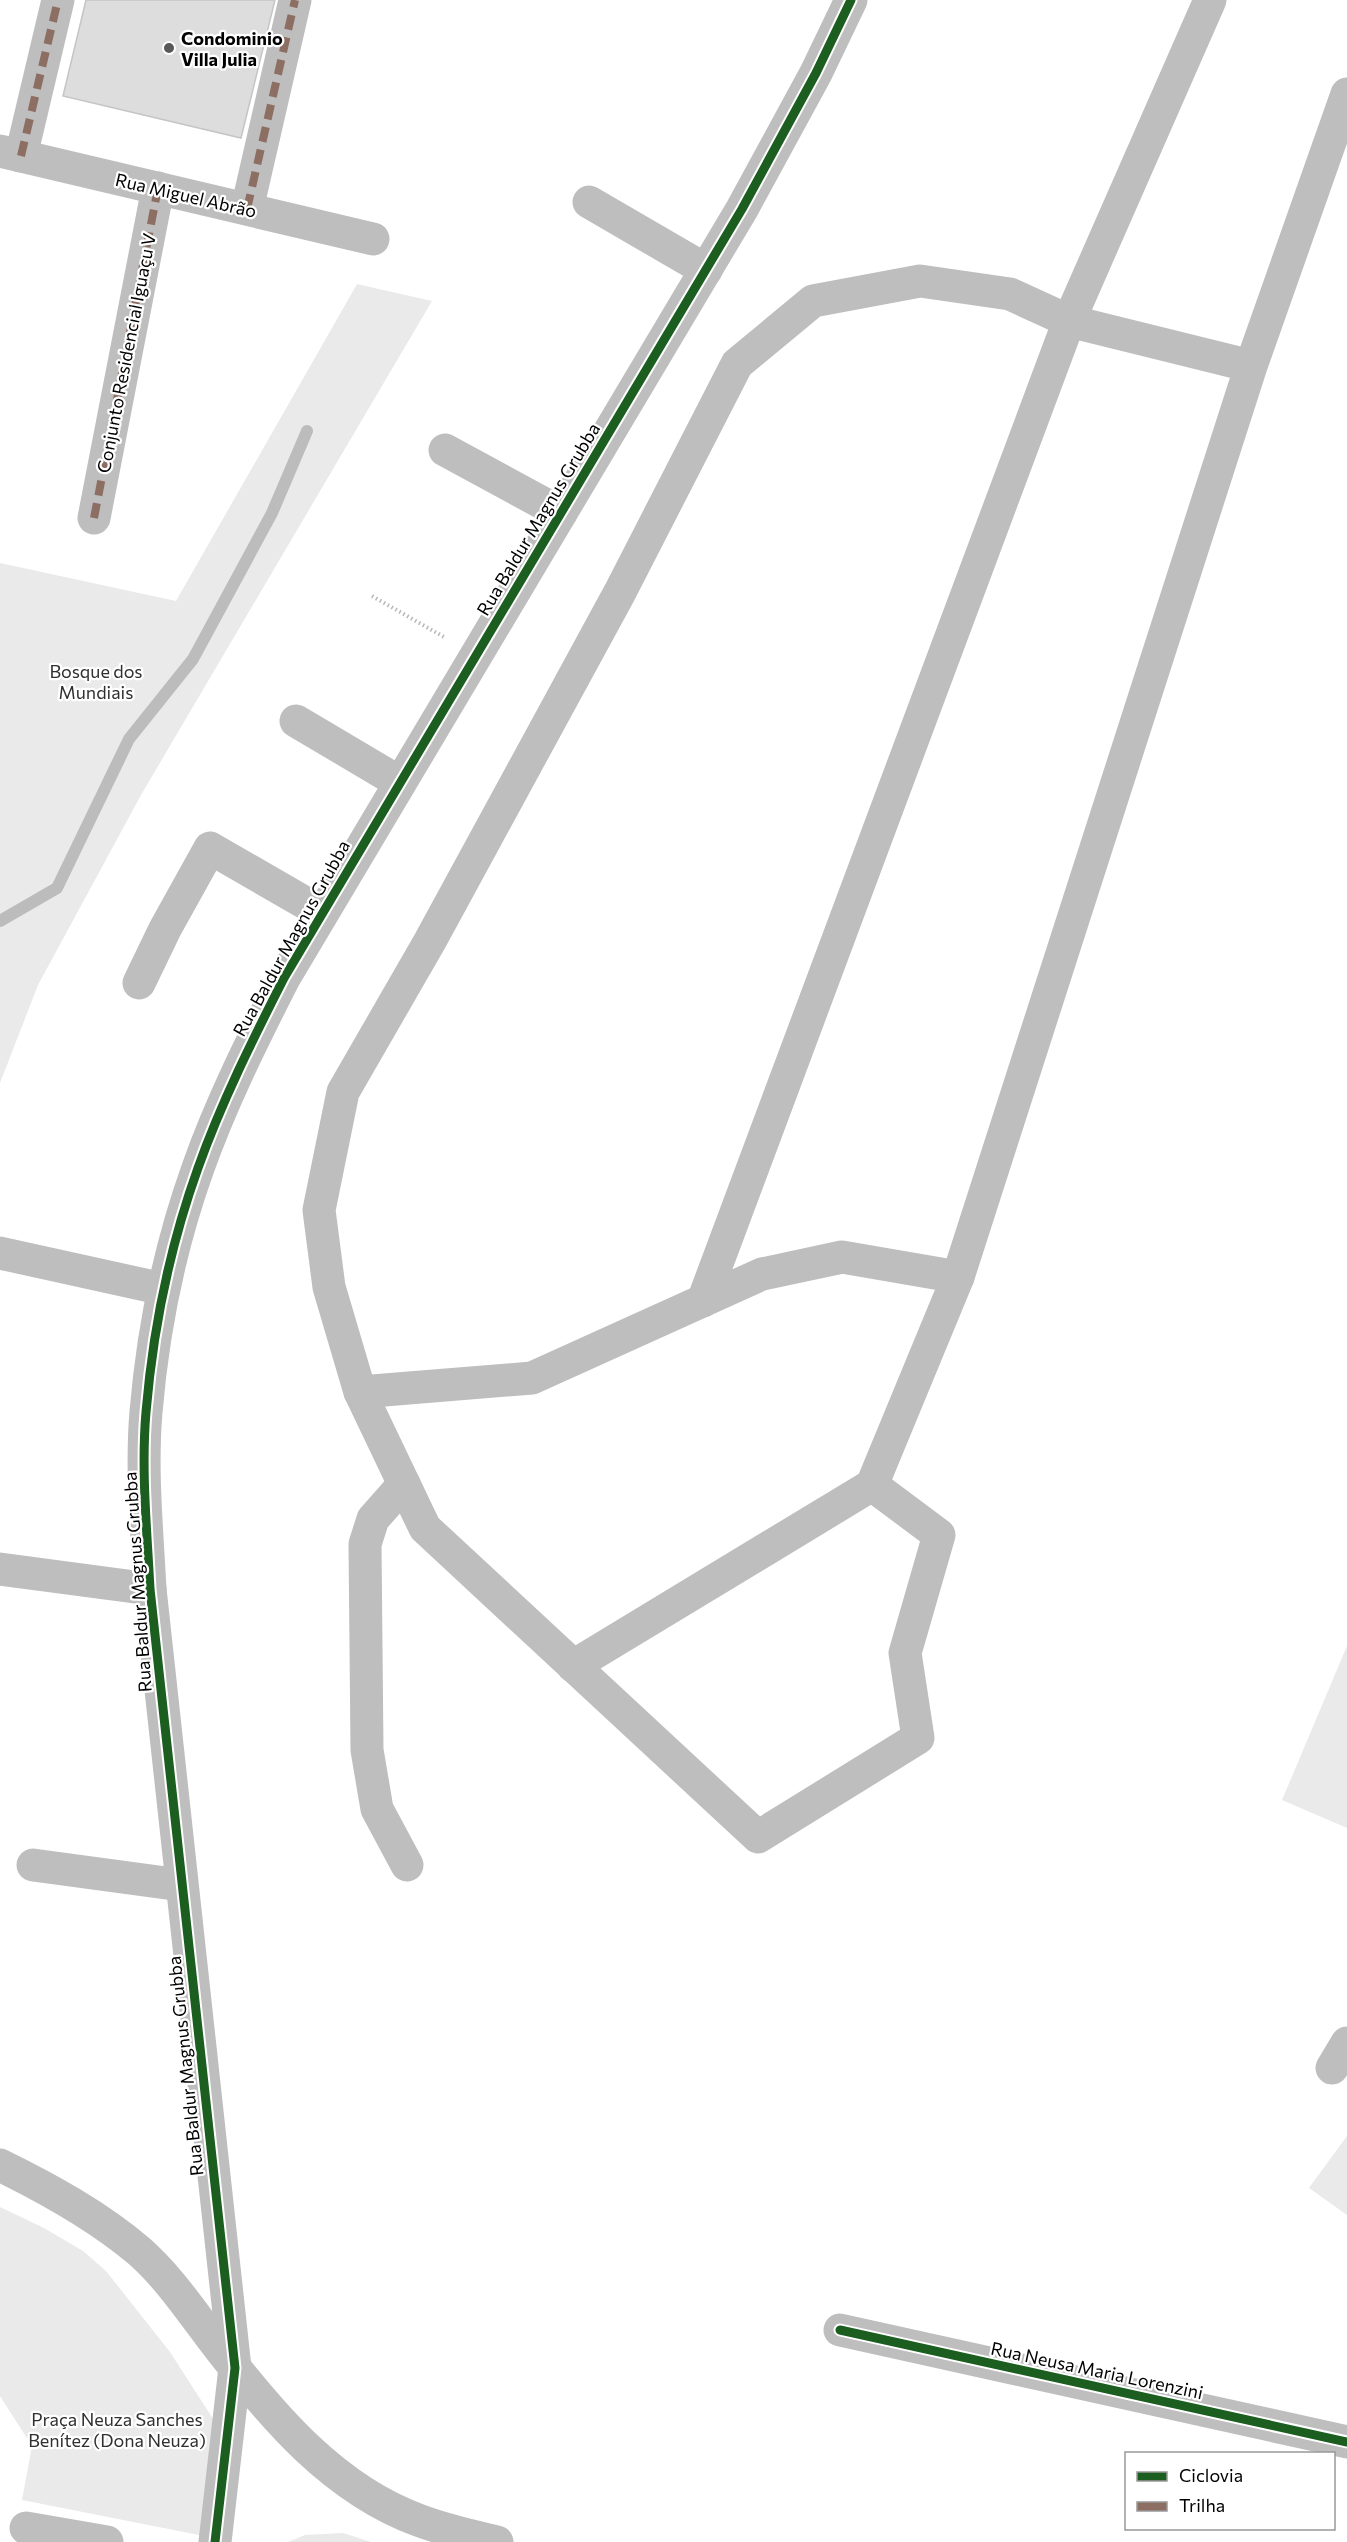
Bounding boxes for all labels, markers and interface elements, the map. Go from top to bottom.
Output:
place label: Condominio Villa Julia [181,27,283,70]
marker: Condominio Villa Julia [162,41,176,55]
street label: Rua Miguel Abrão [113,168,259,222]
street label: Conjunto Residencial Iguaçu V [92,231,160,475]
street label: Rua Baldur Magnus Grubba [472,419,604,619]
park label: Bosque dos Mundiais [49,660,143,703]
street label: Rua Baldur Magnus Grubba [228,836,354,1040]
street label: Rua Baldur Magnus Grubba [118,1471,156,1693]
street label: Rua Baldur Magnus Grubba [163,1955,207,2177]
street label: Rua Neusa Maria Lorenzini [989,2337,1205,2403]
park label: Praça Neuza Sanches Benítez (Dona Neuza) [28,2408,206,2451]
legend [1125,2452,1335,2530]
text: Ciclovia [1179,2464,1243,2486]
text: Trilha [1179,2494,1225,2516]

